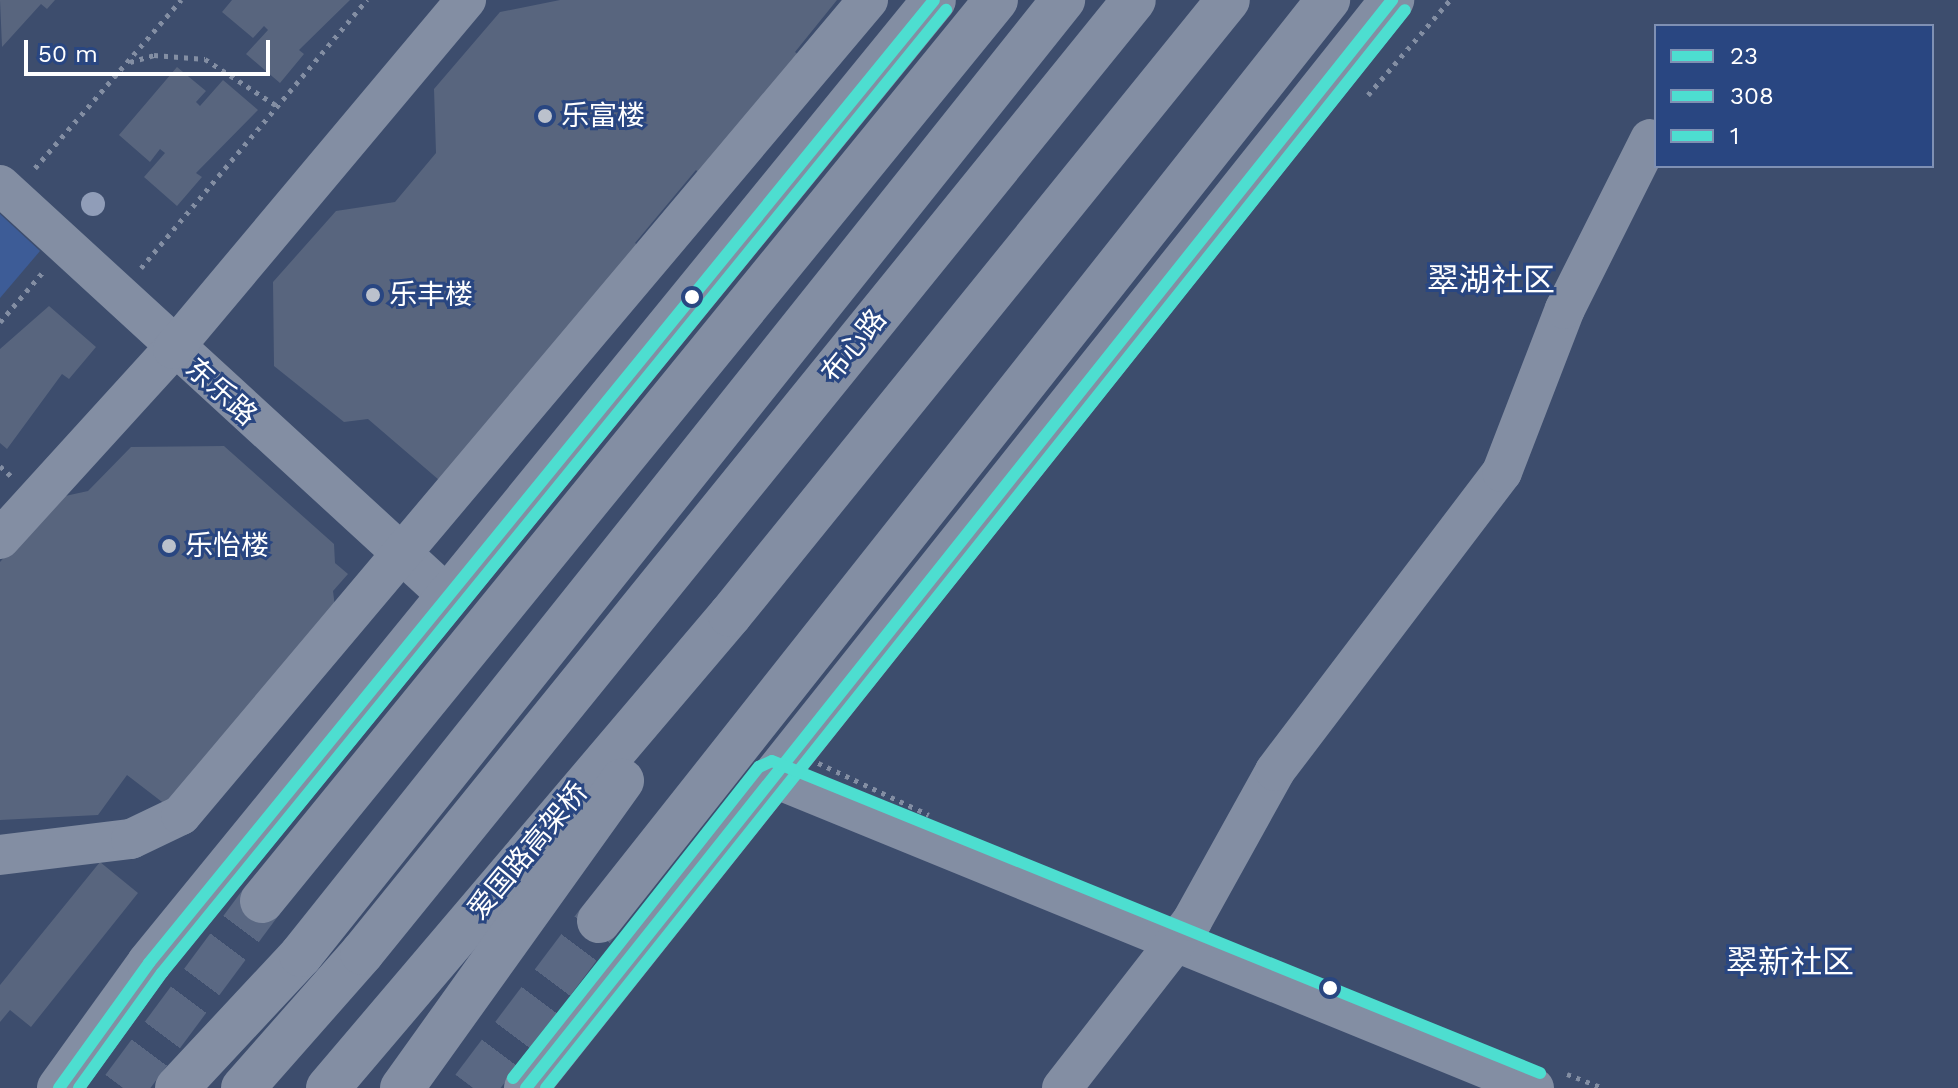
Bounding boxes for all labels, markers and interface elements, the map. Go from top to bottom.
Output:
scale bar [28,24,274,74]
legend [1654,24,1934,168]
text: 50 m [38,40,98,68]
text: 23 [1730,42,1758,70]
text: 308 [1730,82,1774,110]
place label: 乐富楼 [561,99,645,133]
marker: 乐富楼 [536,107,554,125]
text: 1 [1730,122,1739,150]
district label: 翠湖社区 [1427,261,1555,299]
place label: 乐丰楼 [389,278,473,312]
marker: 乐丰楼 [364,286,382,304]
unlabelled marker [684,289,700,305]
street label: 布心路 [815,303,893,389]
street label: 东乐路 [179,351,263,433]
place label: 乐怡楼 [185,529,269,563]
marker: 乐怡楼 [160,537,178,555]
street label: 爱国路高架桥 [461,776,595,926]
district label: 翠新社区 [1726,943,1854,981]
unlabelled marker [1322,980,1338,996]

